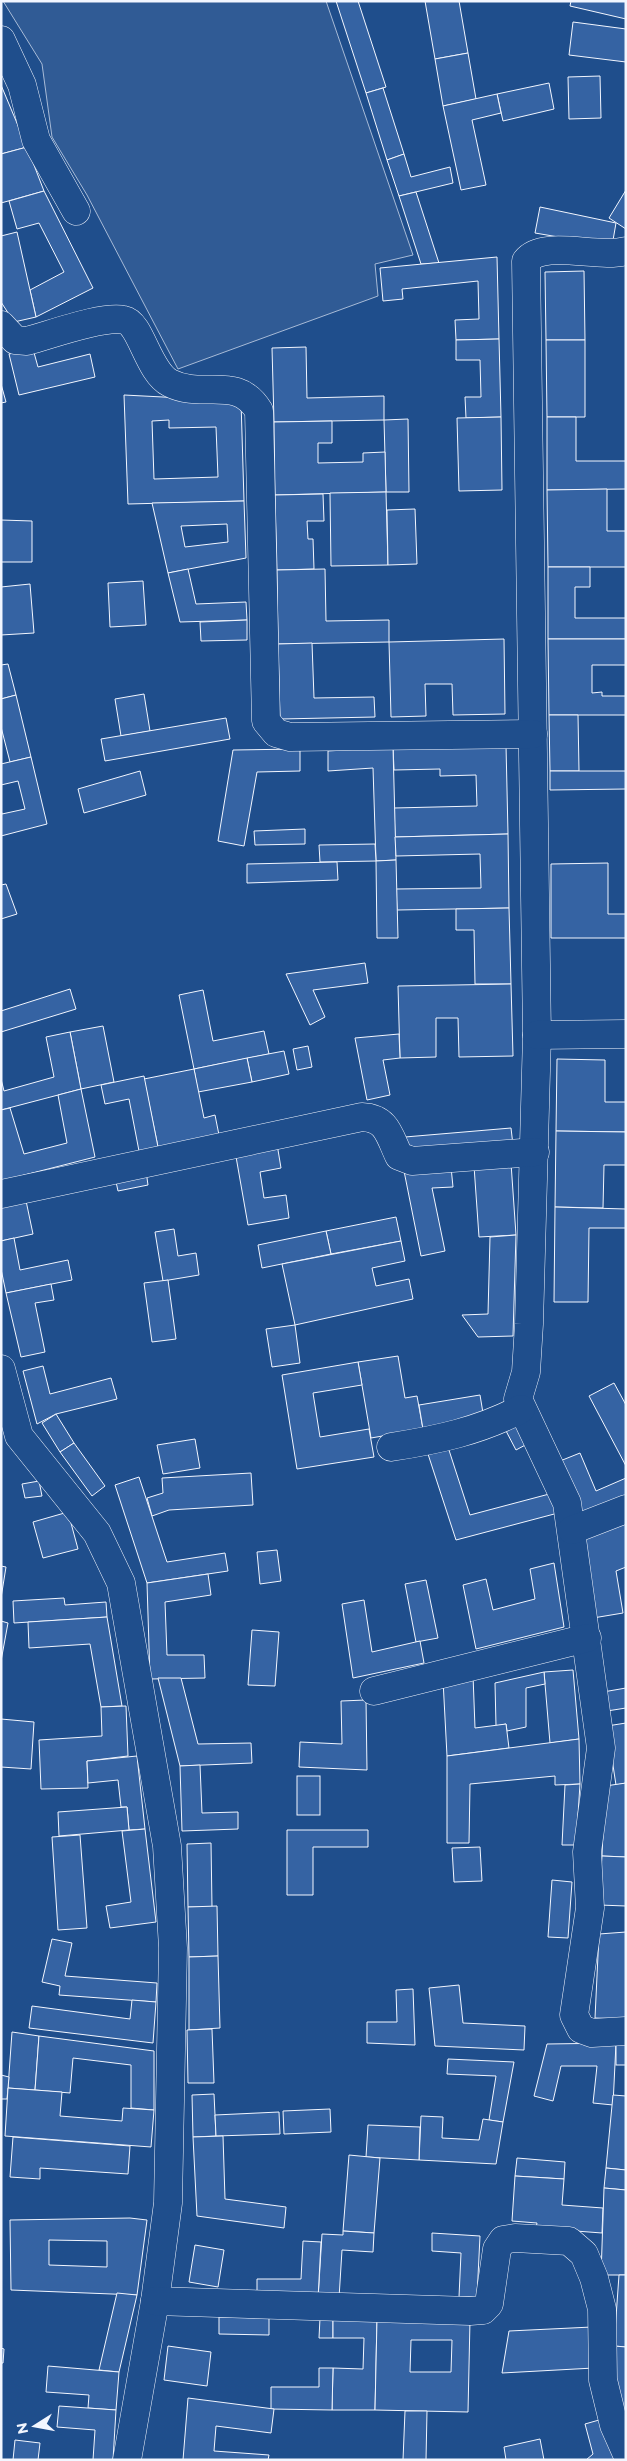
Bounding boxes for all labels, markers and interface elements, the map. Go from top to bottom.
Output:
north arrow [10,2401,60,2451]
text: N [12,2421,32,2436]

